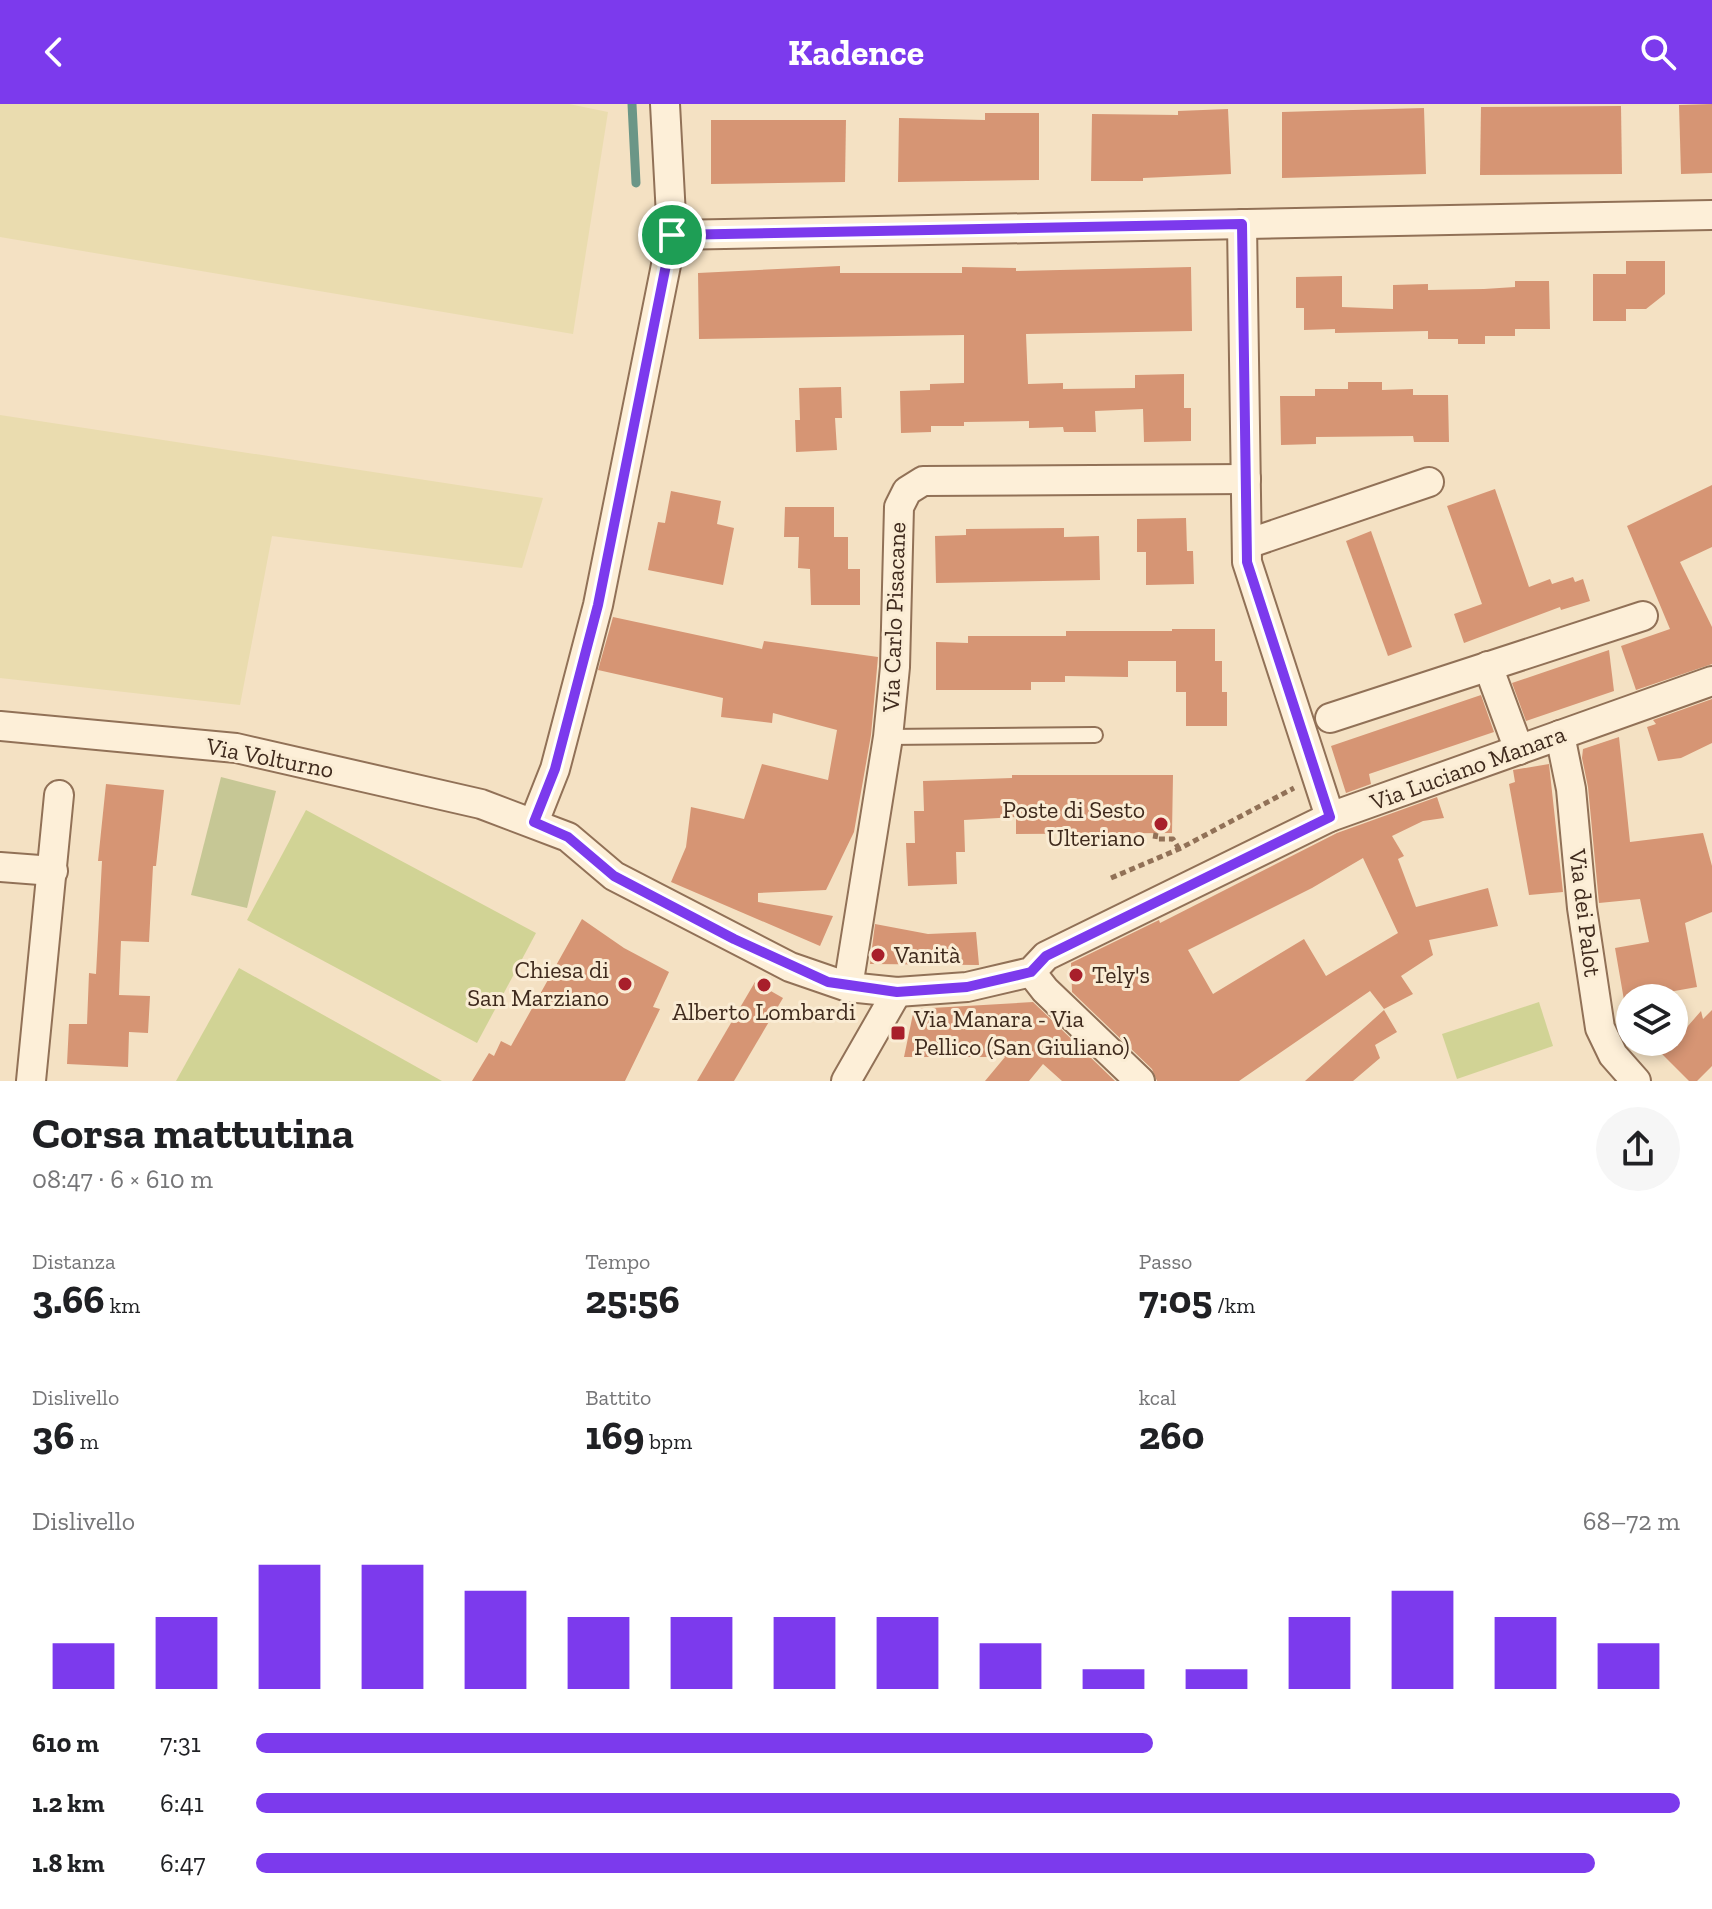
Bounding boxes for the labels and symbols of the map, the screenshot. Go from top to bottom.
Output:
pin [638,201,706,269]
street label: Via Carlo Pisacane [876,521,911,714]
street label: Via Luciano Manara [1365,719,1570,817]
street label: Via Volturno [203,731,336,784]
place label: Poste di Sesto Ulteriano [1002,795,1145,852]
marker: Poste di Sesto Ulteriano [1152,815,1170,833]
street label: Via dei Palot [1563,847,1608,978]
place label: Vanità [893,940,961,969]
marker: Vanità [869,946,887,964]
place label: Chiesa di San Marziano [467,955,609,1012]
place label: Tely's [1092,960,1150,989]
marker: Tely's [1067,966,1085,984]
marker: Chiesa di San Marziano [616,975,634,993]
marker: Alberto Lombardi [755,976,773,994]
place label: Alberto Lombardi [672,997,856,1026]
place label: Via Manara - Via Pellico (San Giuliano) [913,1004,1130,1061]
marker: Via Manara - Via Pellico (San Giuliano) [889,1024,907,1042]

